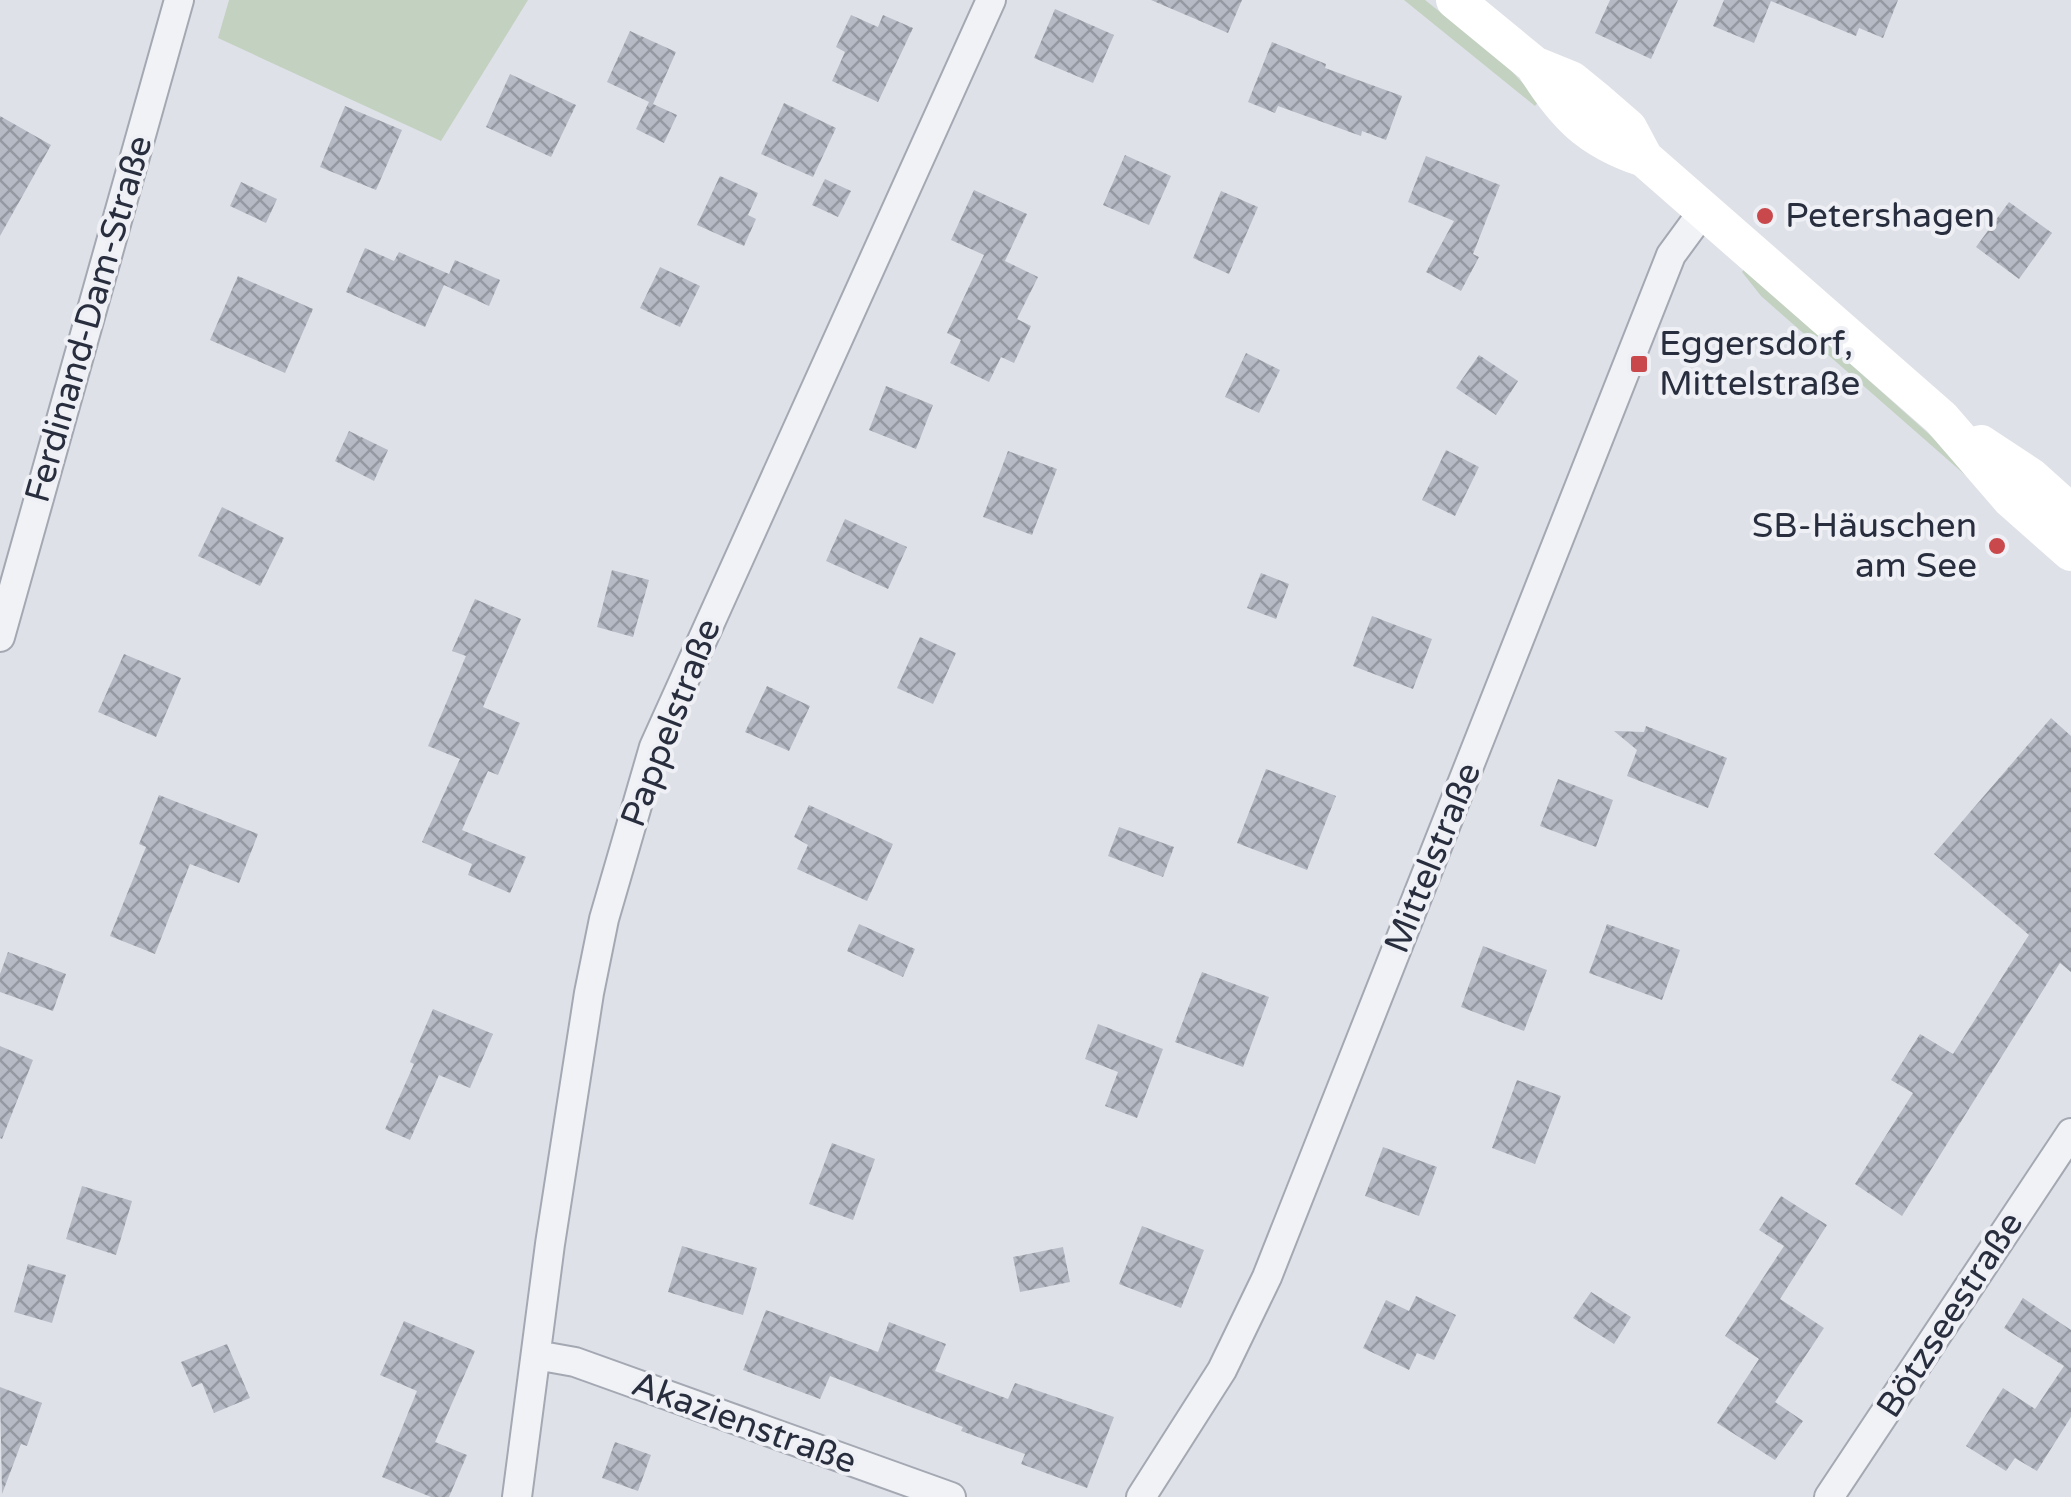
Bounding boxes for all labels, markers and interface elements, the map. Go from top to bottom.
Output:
street label: Ferdinand-Dam-Straße [16,131,162,507]
place label: Petershagen [1785,195,1995,237]
marker: Petershagen [1754,205,1776,227]
place label: Eggersdorf, Mittelstraße [1659,323,1860,405]
marker: Eggersdorf, Mittelstraße [1628,353,1650,375]
place label: SB-Häuschen am See [1752,505,1977,587]
marker: SB-Häuschen am See [1986,535,2008,557]
street label: Pappelstraße [612,613,730,833]
street label: Mittelstraße [1376,757,1490,959]
street label: Bötzseestraße [1868,1204,2032,1426]
street label: Akazienstraße [626,1363,862,1483]

